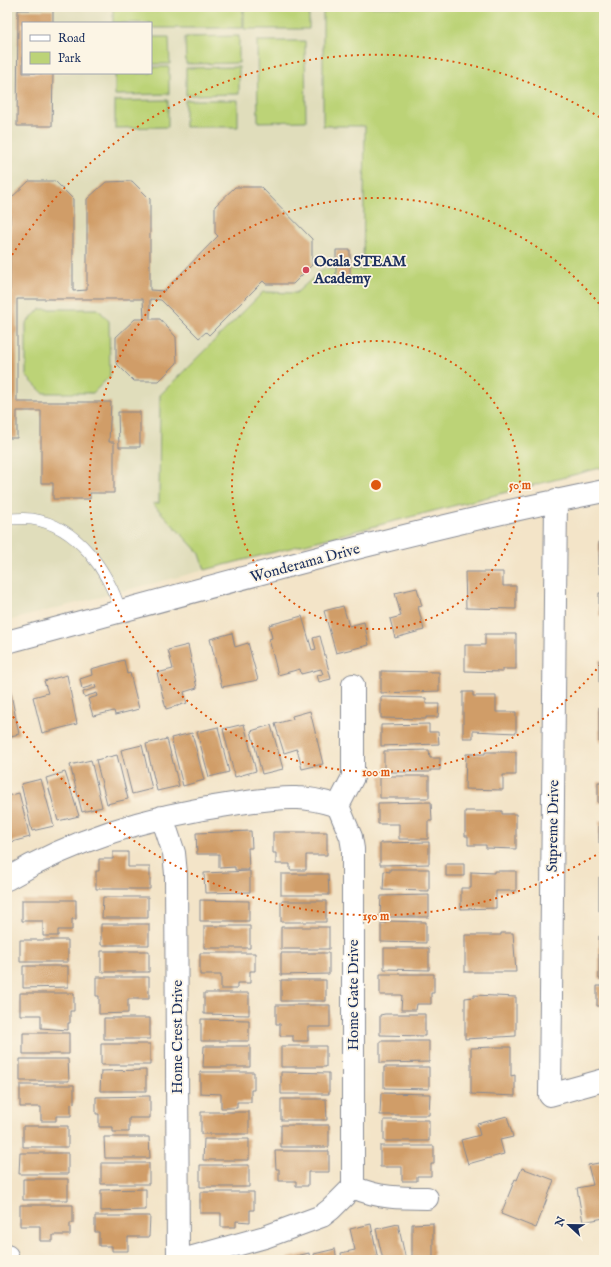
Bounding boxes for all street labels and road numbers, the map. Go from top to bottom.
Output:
street label: Wonderama Drive [248,539,362,587]
street label: Supreme Drive [543,779,563,872]
street label: Home Gate Drive [344,939,363,1051]
street label: Home Crest Drive [168,980,187,1094]

